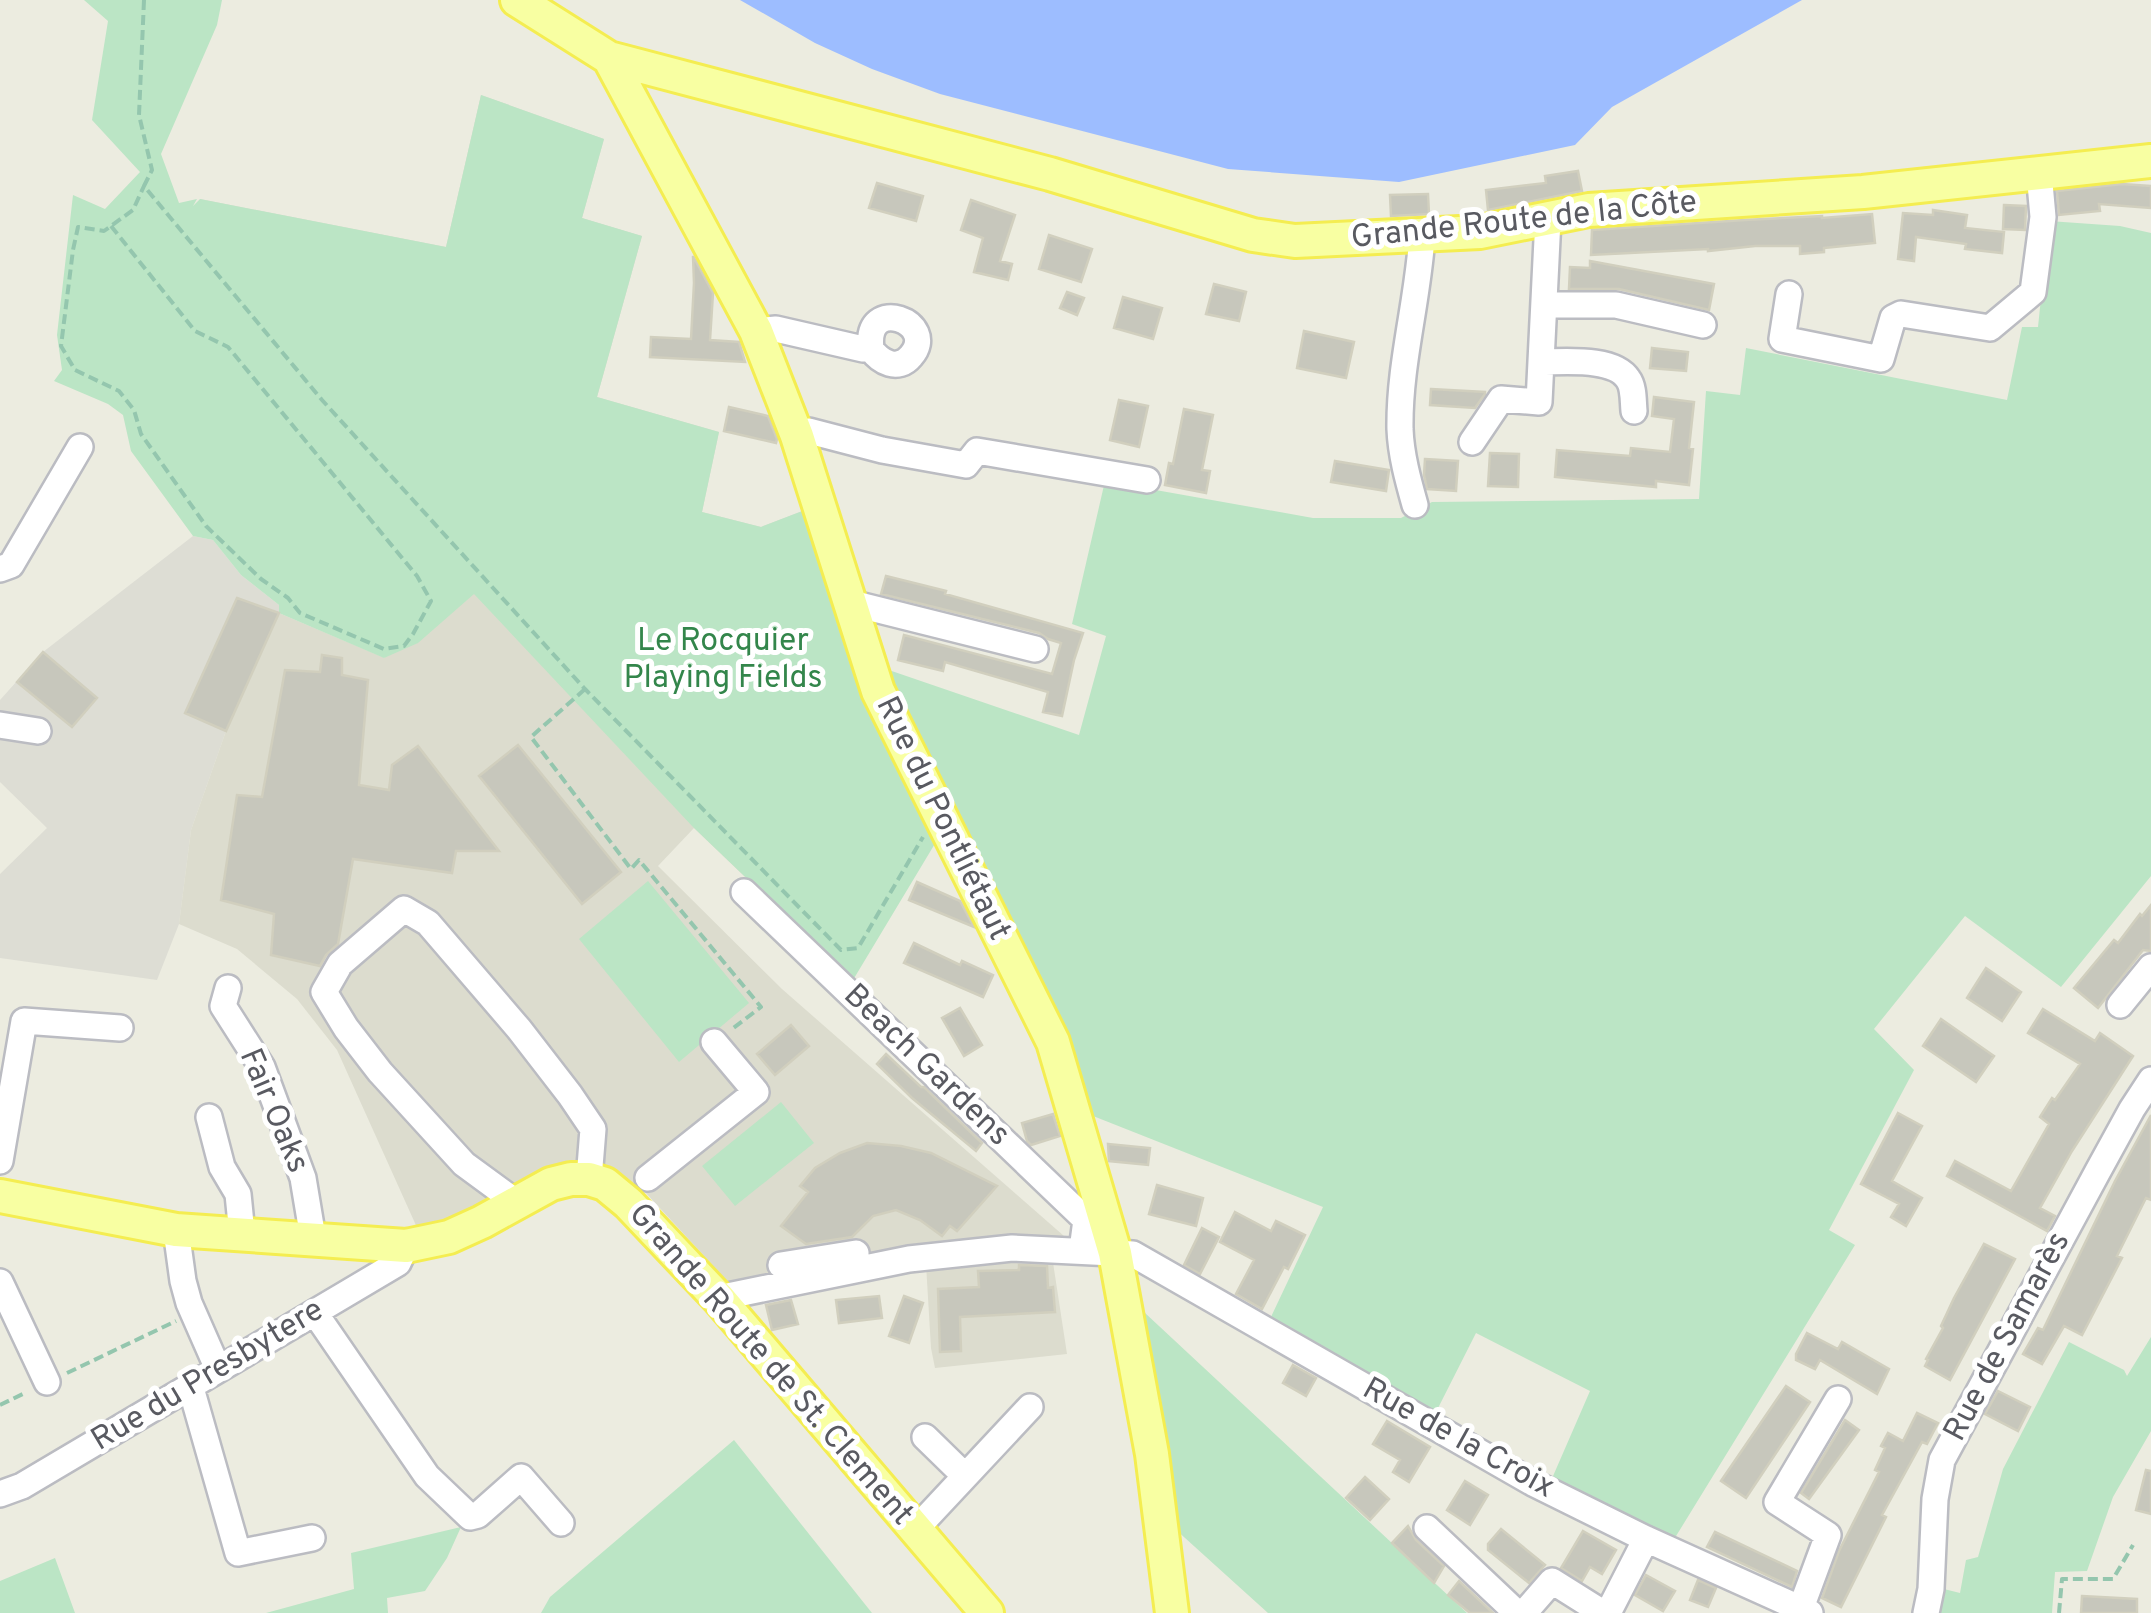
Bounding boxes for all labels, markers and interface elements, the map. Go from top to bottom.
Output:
street label: Grande Route de la Côte [1349,183,1699,259]
park label: Le Rocquier Playing Fields [623,622,823,699]
street label: Rue du Pontliétaut [866,691,1018,947]
street label: Beach Gardens [834,976,1018,1156]
street label: Fair Oaks [229,1043,317,1179]
street label: Grande Route de St. Clement [619,1196,921,1534]
street label: Rue de Samarès [1936,1225,2080,1449]
street label: Rue du Presbytere [85,1291,331,1461]
street label: Rue de la Croix [1355,1370,1561,1508]

